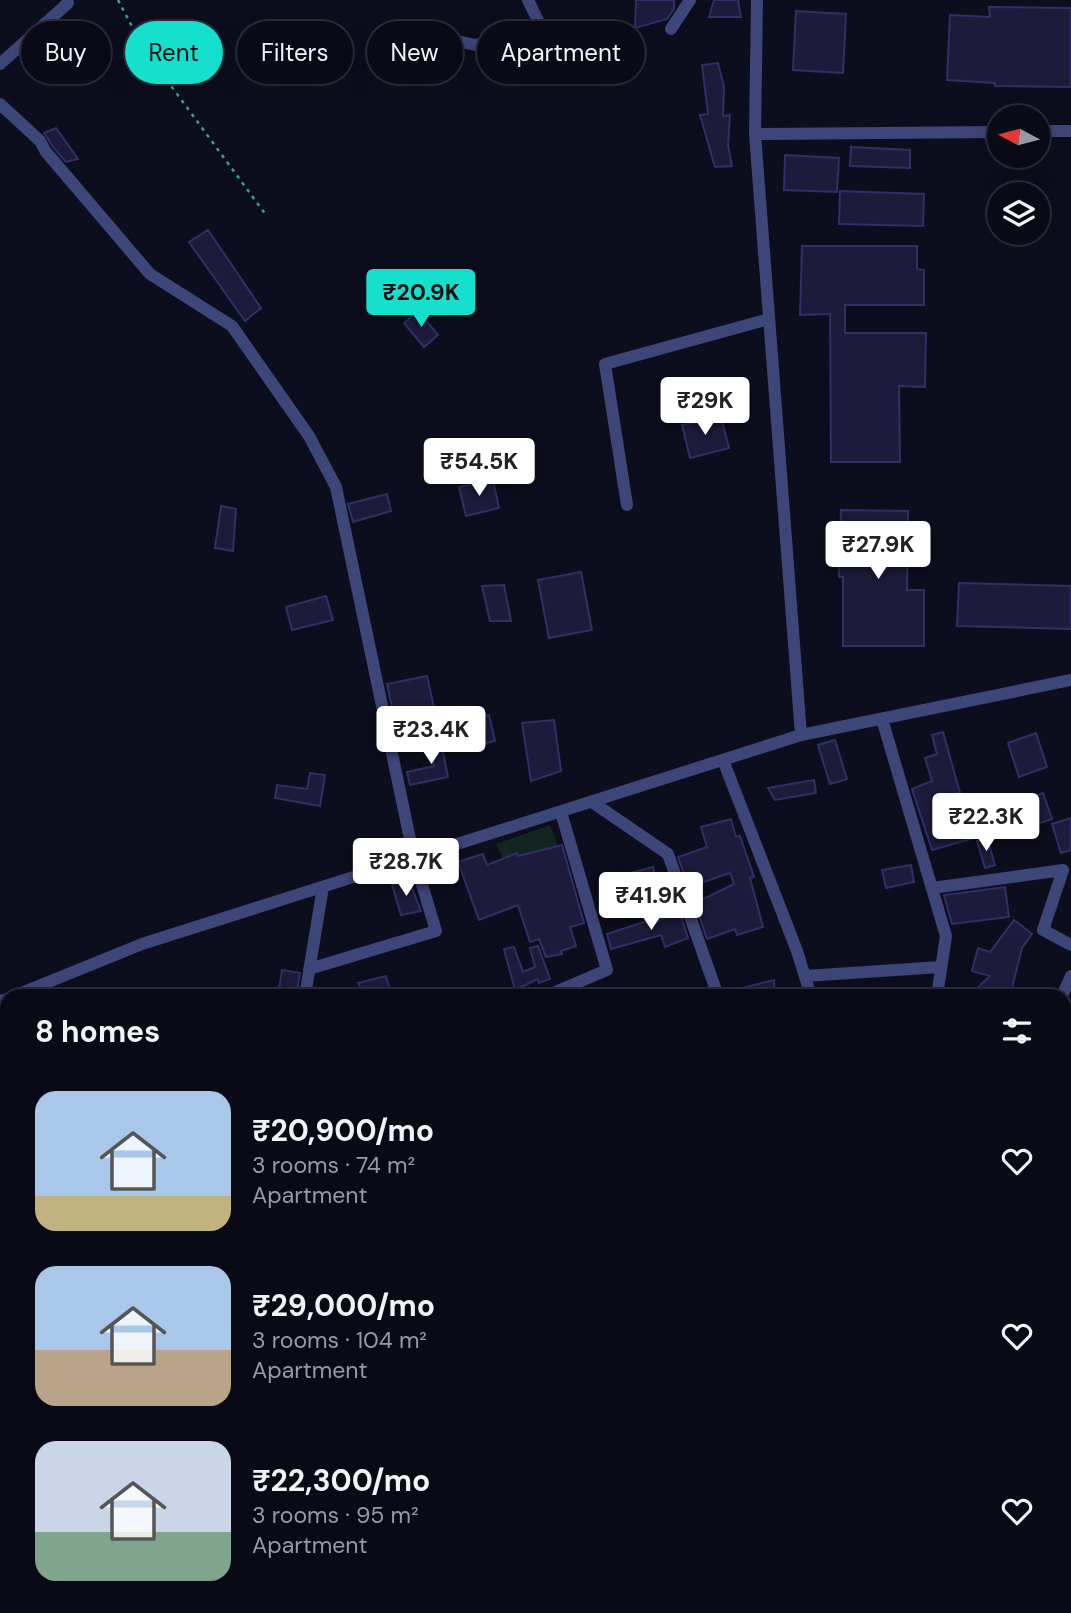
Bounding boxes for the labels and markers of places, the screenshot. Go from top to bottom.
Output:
pin: ₹20.9K [364,270,478,329]
pin: ₹29K [664,378,746,437]
pin: ₹54.5K [422,438,536,498]
pin: ₹27.9K [821,522,935,581]
pin: ₹23.4K [374,706,488,766]
pin: ₹22.3K [929,794,1043,853]
pin: ₹28.7K [349,838,463,898]
pin: ₹41.9K [594,872,708,932]

